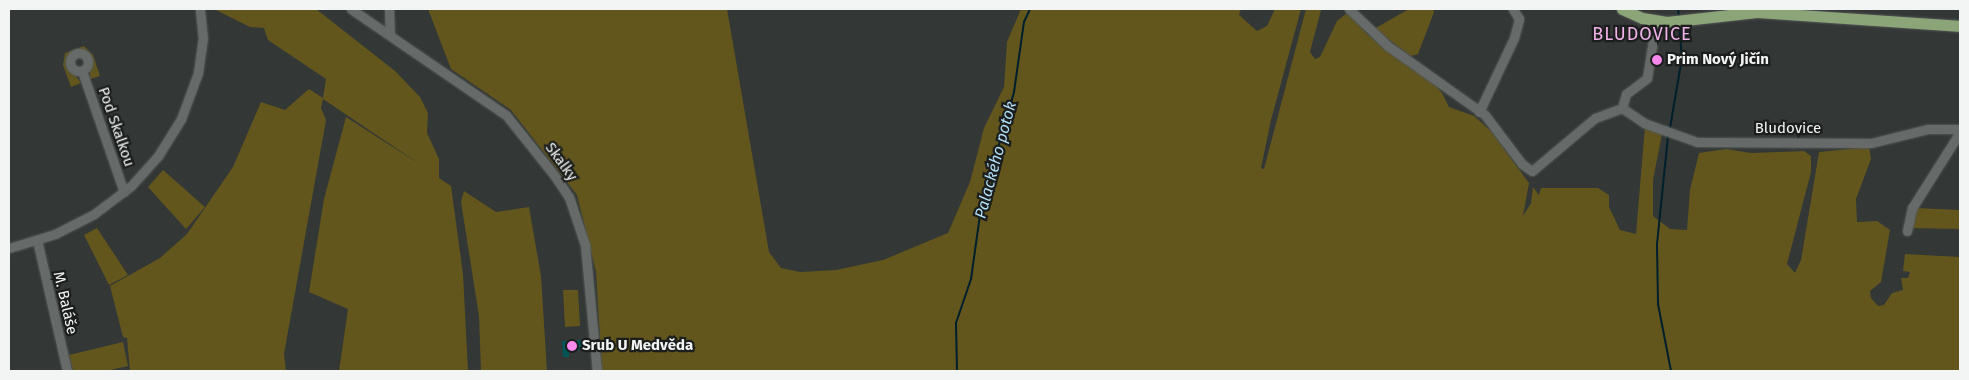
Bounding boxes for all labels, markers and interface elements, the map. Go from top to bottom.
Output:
district label: BLUDOVICE [1591,23,1693,45]
place label: Prim Nový Jičín [1667,51,1769,69]
marker: Prim Nový Jičín [1651,54,1663,66]
street label: Pod Skalkou [94,85,138,169]
water label: Palackého potok [971,99,1021,221]
street label: Bludovice [1755,120,1821,138]
street label: Skalky [541,139,581,185]
street label: M. Baláše [49,270,81,336]
place label: Srub U Medvěda [582,337,693,355]
marker: Srub U Medvěda [566,340,578,352]

